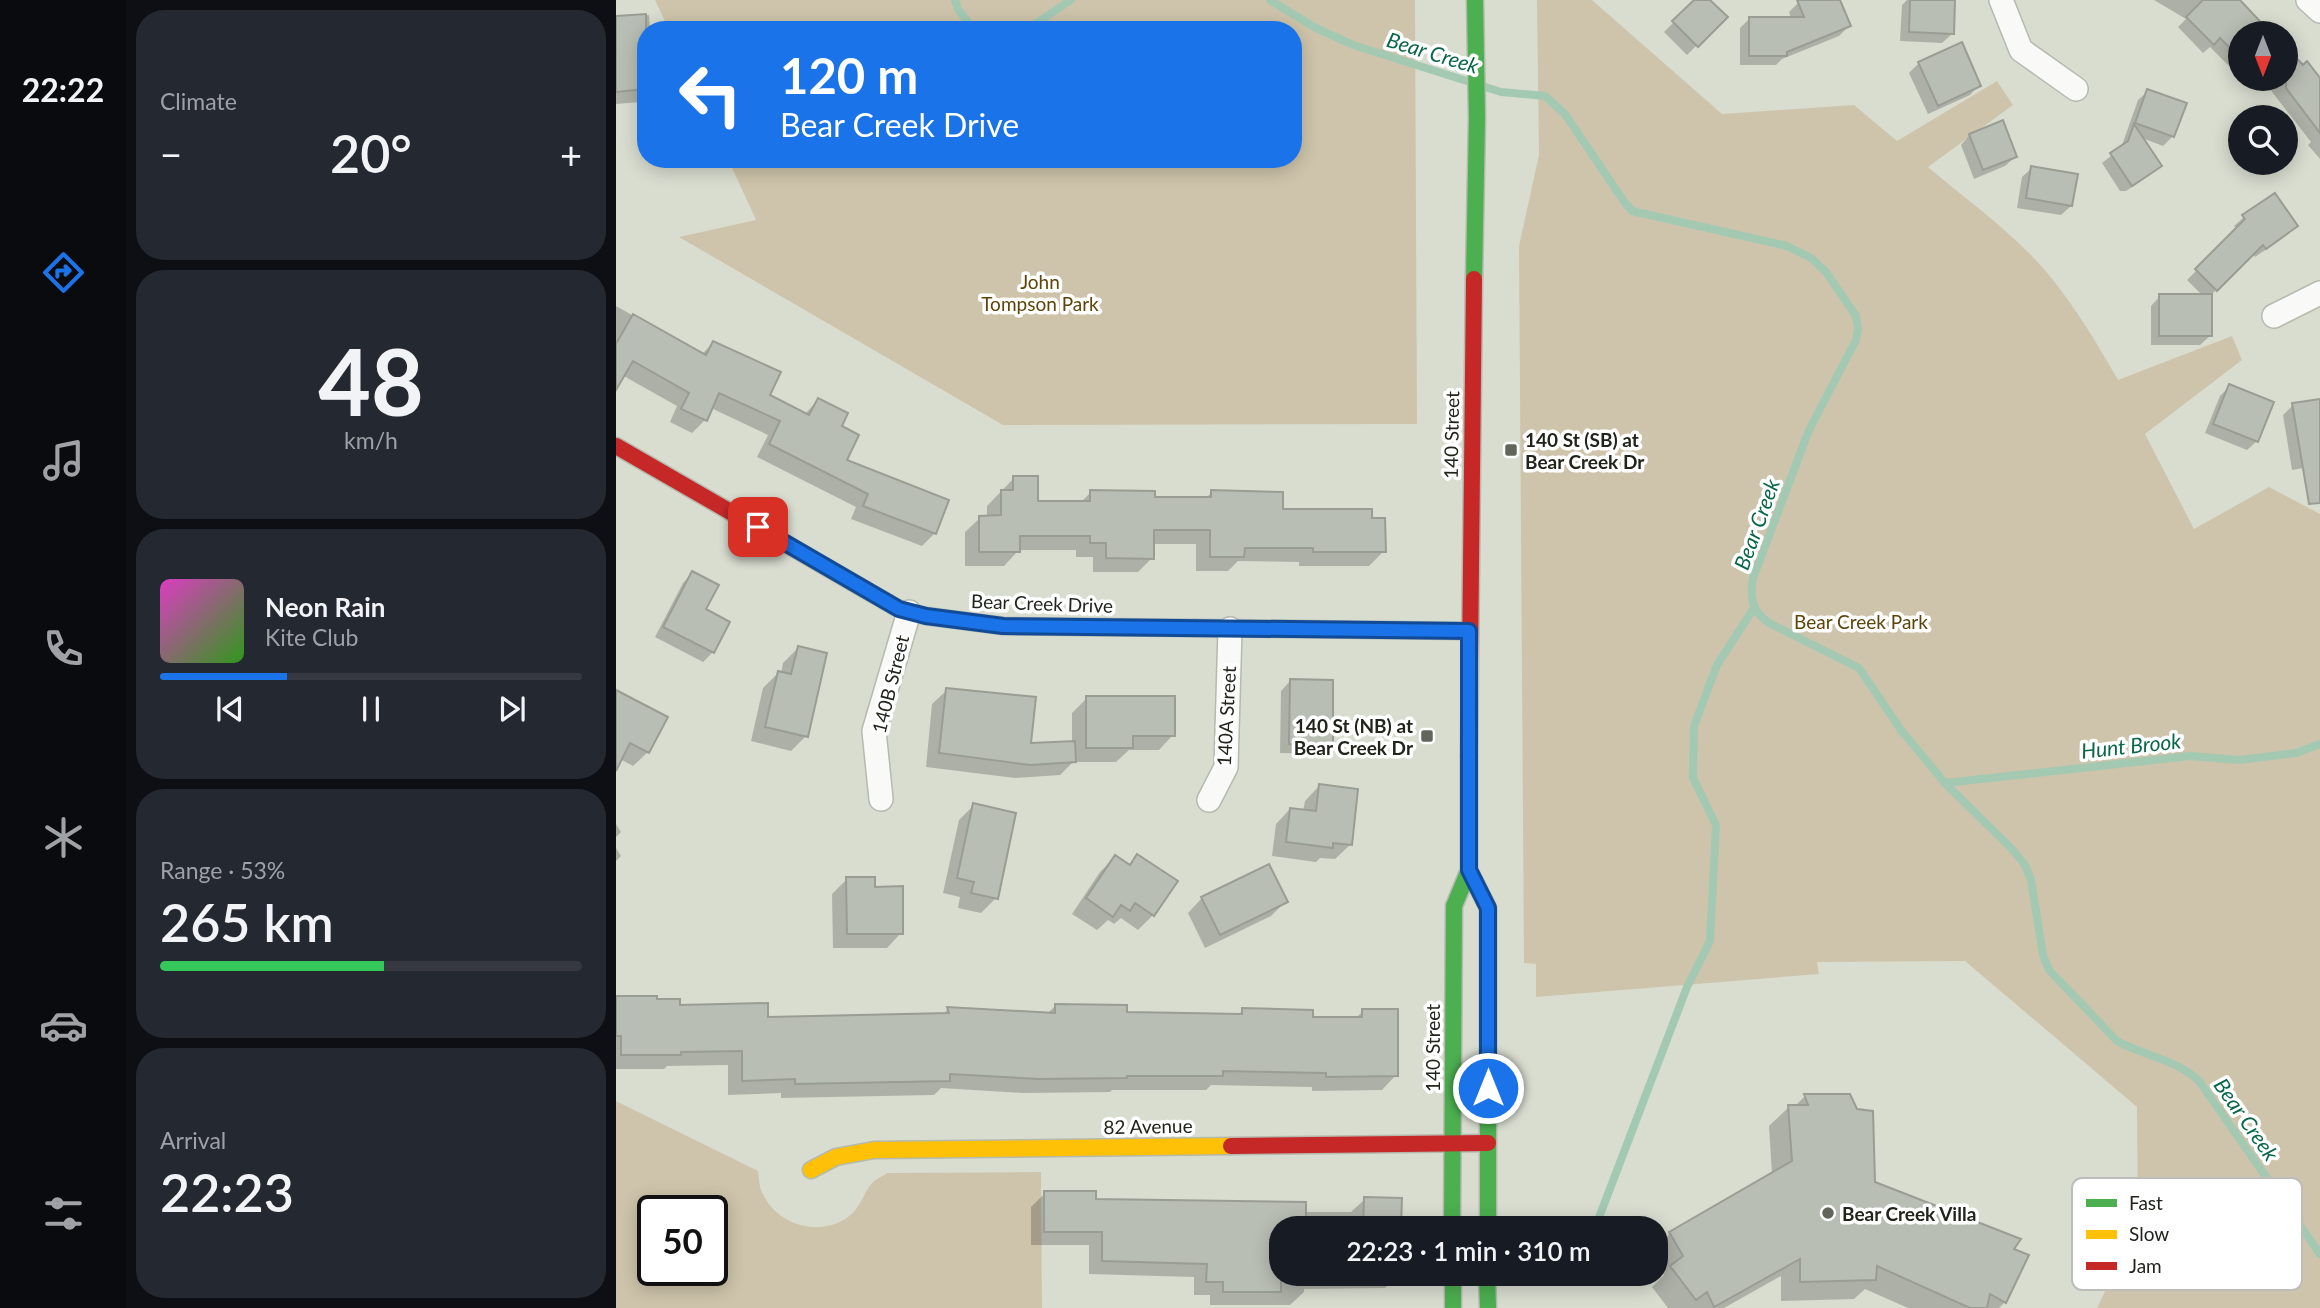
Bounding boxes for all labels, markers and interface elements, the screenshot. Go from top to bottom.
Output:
north arrow [2228,21,2298,91]
map controls [2228,21,2298,175]
water label: Bear Creek [1384,26,1483,78]
text: 120 m [780,46,918,104]
icon: left [665,49,756,140]
text: 22:22 [22,70,104,109]
text: Climate [160,87,237,115]
text: Bear Creek Drive [780,105,1019,144]
button: search [2228,105,2298,175]
text: 20° [330,122,412,184]
text: − [160,131,182,177]
text: + [560,131,582,177]
icon: directions [39,248,88,297]
park label: John Tompson Park [981,270,1099,315]
text: 48 [318,326,424,435]
street label: 140 Street [1439,391,1463,479]
text: km/h [344,426,398,454]
place label: 140 St (SB) at Bear Creek Dr [1525,428,1645,473]
icon: music [39,436,88,485]
marker: 140 St (SB) at Bear Creek Dr [1503,442,1519,458]
water label: Bear Creek [1728,474,1784,573]
pin [728,497,788,557]
icon: arrive [739,508,777,546]
street label: Bear Creek Drive [971,589,1113,617]
text: Neon Rain [265,591,385,623]
park label: Bear Creek Park [1794,610,1928,633]
text: Kite Club [265,623,358,651]
icon: phone [39,624,88,673]
street label: 140B Street [867,632,913,735]
street label: 140A Street [1212,665,1240,767]
icon: previous [211,690,249,728]
icon: pause [352,690,390,728]
icon: next [493,690,531,728]
place label: 140 St (NB) at Bear Creek Dr [1294,714,1414,759]
water label: Hunt Brook [2080,727,2183,763]
marker: 140 St (NB) at Bear Creek Dr [1419,728,1435,744]
icon: climate [39,813,88,862]
text: Range · 53% [160,856,285,884]
text: 265 km [160,891,334,953]
icon: car [39,1001,88,1050]
street label: 140 Street [1421,1004,1444,1092]
position arrow [1451,1051,1525,1125]
water label: Bear Creek [2210,1073,2285,1166]
street label: 82 Avenue [1103,1114,1193,1138]
text: Arrival [160,1126,226,1154]
text: 22:23 [160,1161,294,1223]
legend [2072,1178,2302,1290]
icon: filters [39,1189,88,1238]
text: Fast [2129,1191,2163,1214]
speed limit sign: 50 [637,1195,728,1286]
place label: Bear Creek Villa [1842,1202,1976,1225]
marker: Bear Creek Villa [1820,1205,1836,1221]
text: Slow [2129,1222,2169,1245]
text: 22:23 · 1 min · 310 m [1346,1235,1591,1267]
text: Jam [2129,1254,2162,1277]

